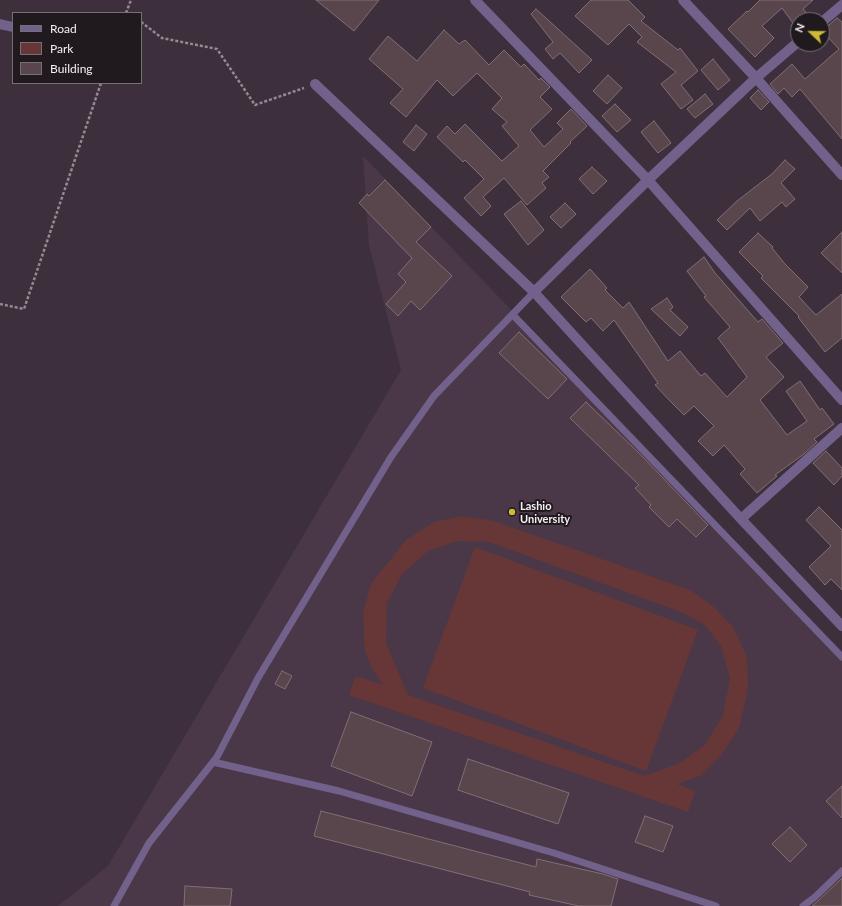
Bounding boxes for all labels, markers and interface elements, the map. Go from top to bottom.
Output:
legend [12,12,142,84]
north arrow [790,12,830,52]
text: Road [50,21,77,36]
text: N [792,21,807,34]
text: Park [50,41,73,56]
text: Building [50,61,93,76]
place label: Lashio University [520,499,570,525]
marker: Lashio University [507,507,517,517]

